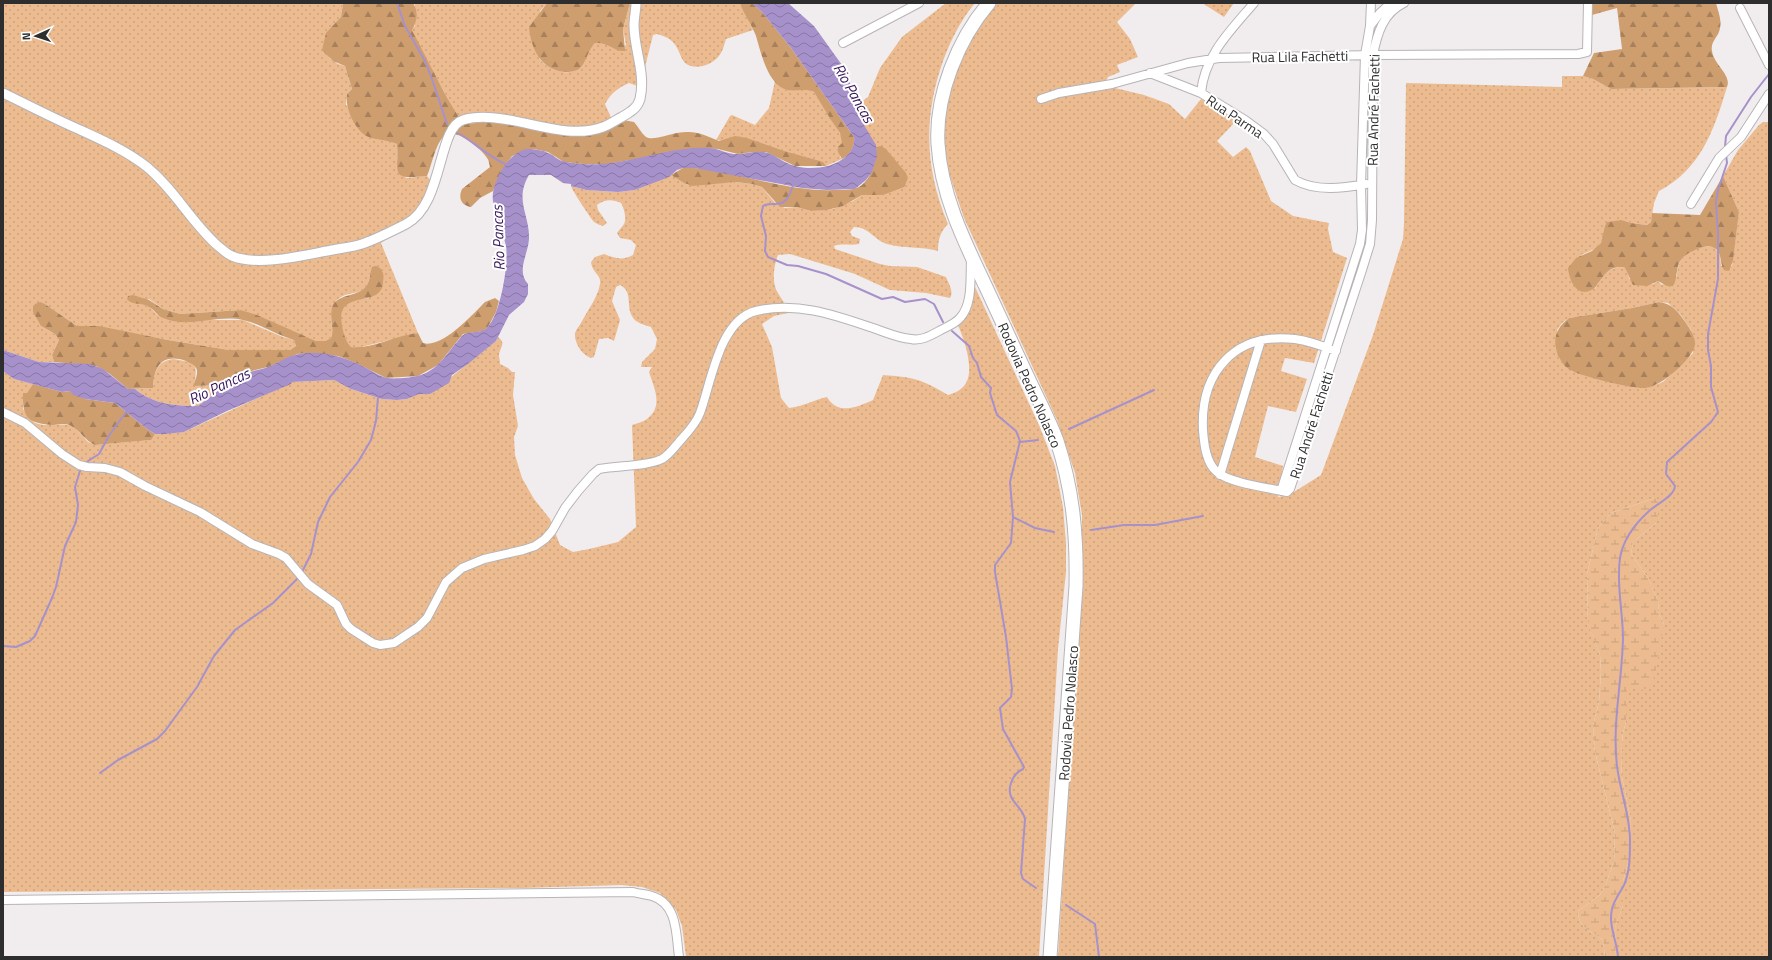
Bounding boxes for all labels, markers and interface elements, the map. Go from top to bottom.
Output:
north arrow [16,16,56,56]
text: N [18,32,34,41]
street label: Rua Lila Fachetti [1251,45,1349,67]
street label: Rua André Fachetti [1362,54,1384,166]
water label: Rio Pancas [828,59,881,128]
street label: Rua Parma [1202,89,1268,143]
water label: Rio Pancas [485,203,511,271]
street label: Rodovia Pedro Nolasco [993,319,1067,451]
water label: Rio Pancas [185,361,255,410]
street label: Rua André Fachetti [1284,369,1338,481]
street label: Rodovia Pedro Nolasco [1053,645,1083,781]

